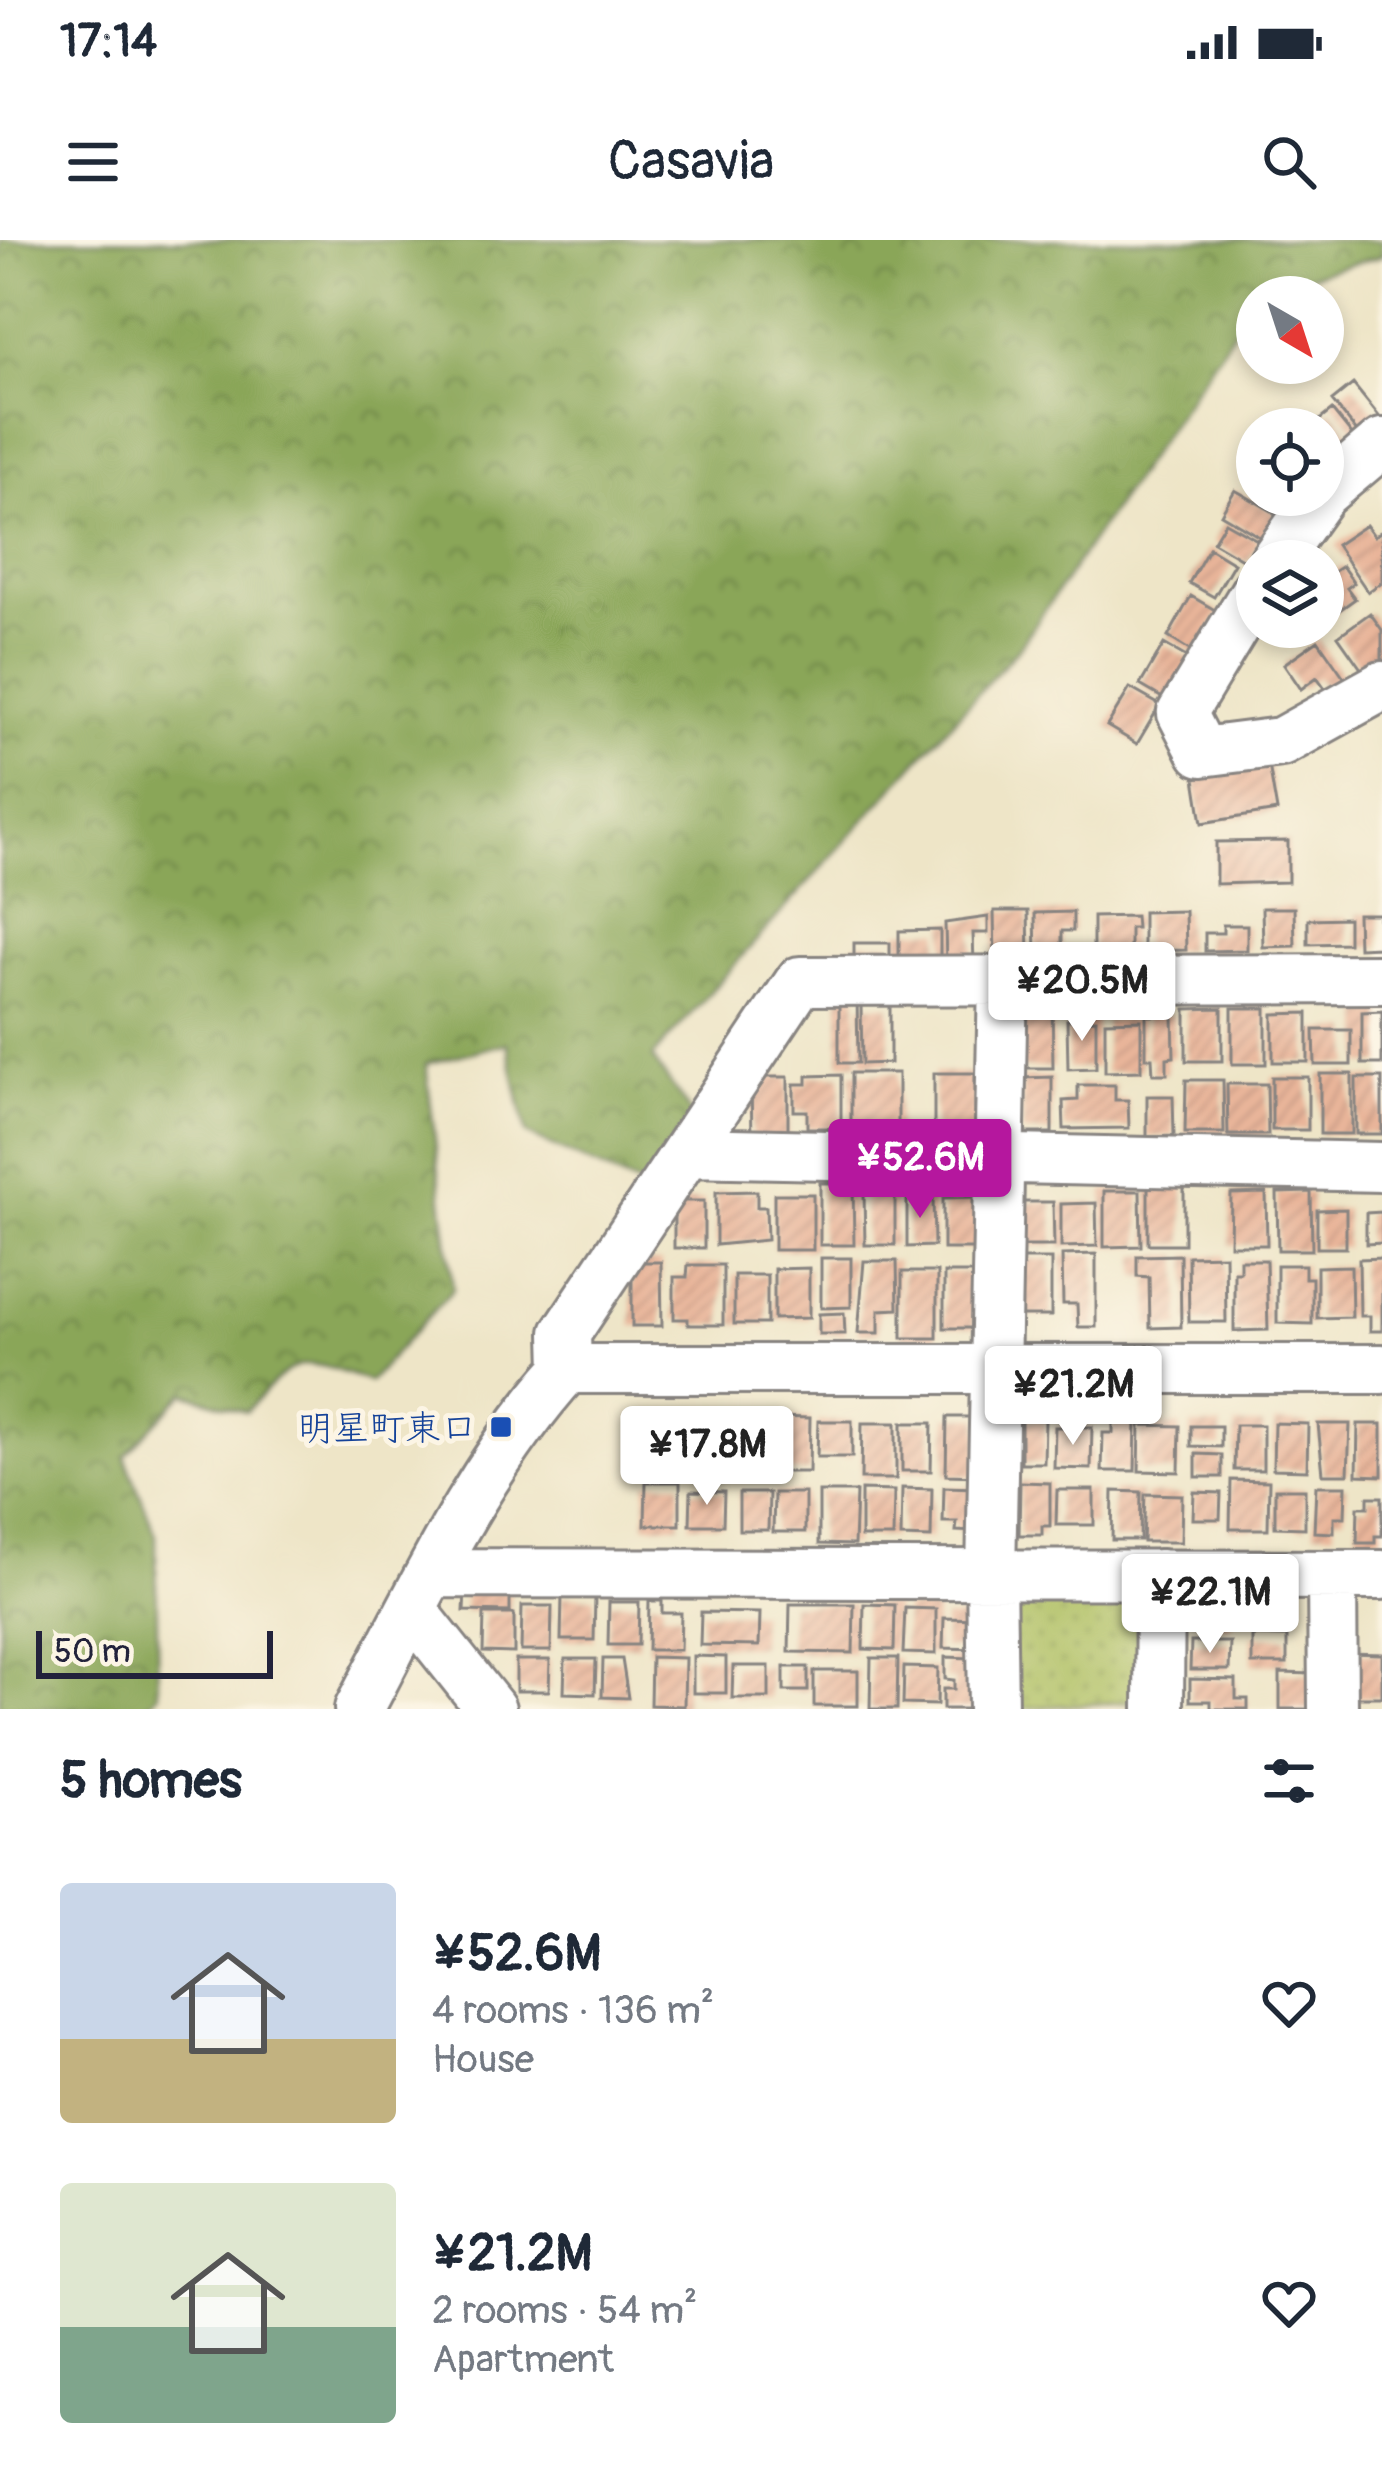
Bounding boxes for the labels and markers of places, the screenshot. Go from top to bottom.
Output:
pin: ¥20.5M [984,942,1180,1044]
pin: ¥52.6M [822,1119,1018,1221]
pin: ¥21.2M [975,1346,1171,1448]
place label: 明星町東口 [297,1406,477,1451]
pin: ¥17.8M [609,1406,805,1508]
marker: 明星町東口 [488,1414,514,1440]
pin: ¥22.1M [1112,1554,1308,1656]

